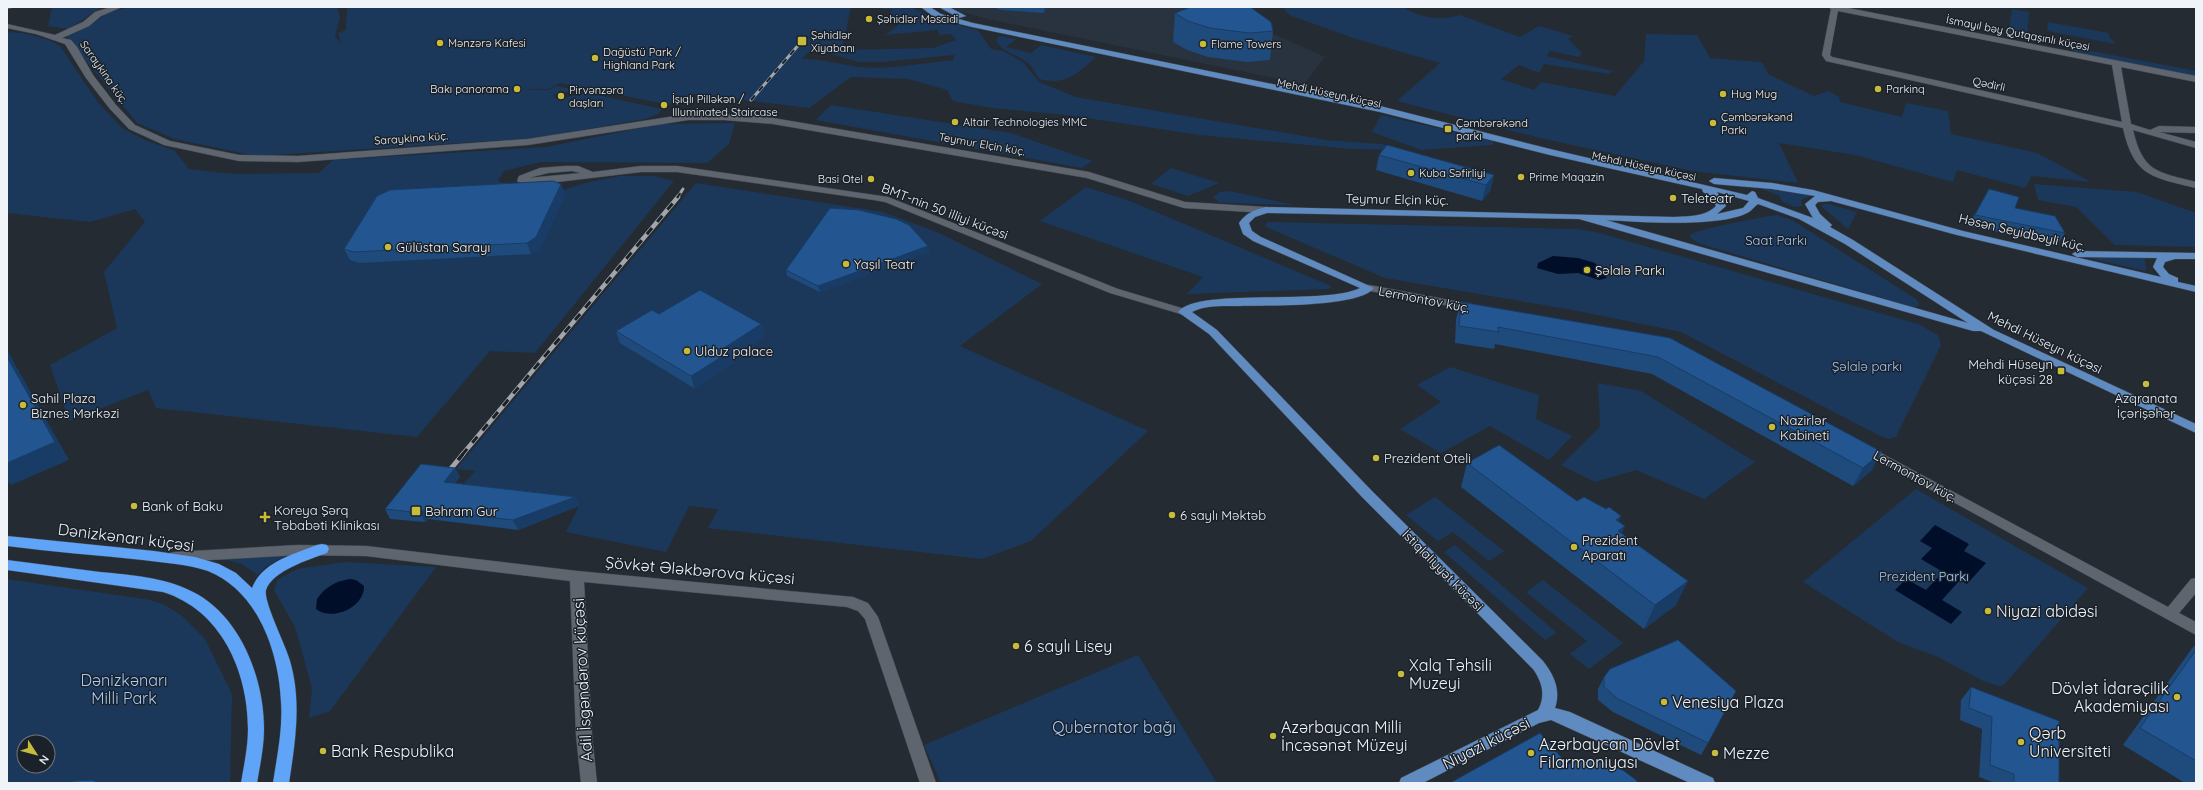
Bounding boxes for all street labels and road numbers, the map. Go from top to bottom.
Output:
street label: İsmayıl bəy Qutqaşınlı küçəsi [1945,12,2091,54]
street label: Saraykina küç. [77,38,131,106]
street label: Qədirli [1971,74,2007,94]
street label: Mehdi Hüseyn küçəsi [1276,75,1382,111]
street label: Saraykina küç. [374,128,448,148]
street label: Teymur Elçin küç. [938,130,1026,158]
street label: Mehdi Hüseyn küçəsi [1591,148,1697,184]
street label: BMT-nin 50 illiyi küçəsi [879,179,1011,243]
street label: Teymur Elçin küç. [1345,190,1449,208]
street label: Həsən Seyidbəyli küç. [1957,210,2087,254]
street label: Lermontov küç. [1377,282,1471,316]
street label: Mehdi Hüseyn küçəsi [1985,307,2105,377]
street label: Lermontov küç. [1871,447,1959,505]
street label: Dənizkənarı küçəsi [57,519,195,555]
street label: İstiqlaliyyət küçəsi [1399,526,1487,614]
street label: Şövkət Ələkbərova küçəsi [604,552,796,588]
street label: Adil İsgəndərov küçəsi [568,598,596,762]
street label: Niyazi küçəsi [1439,712,1533,774]

